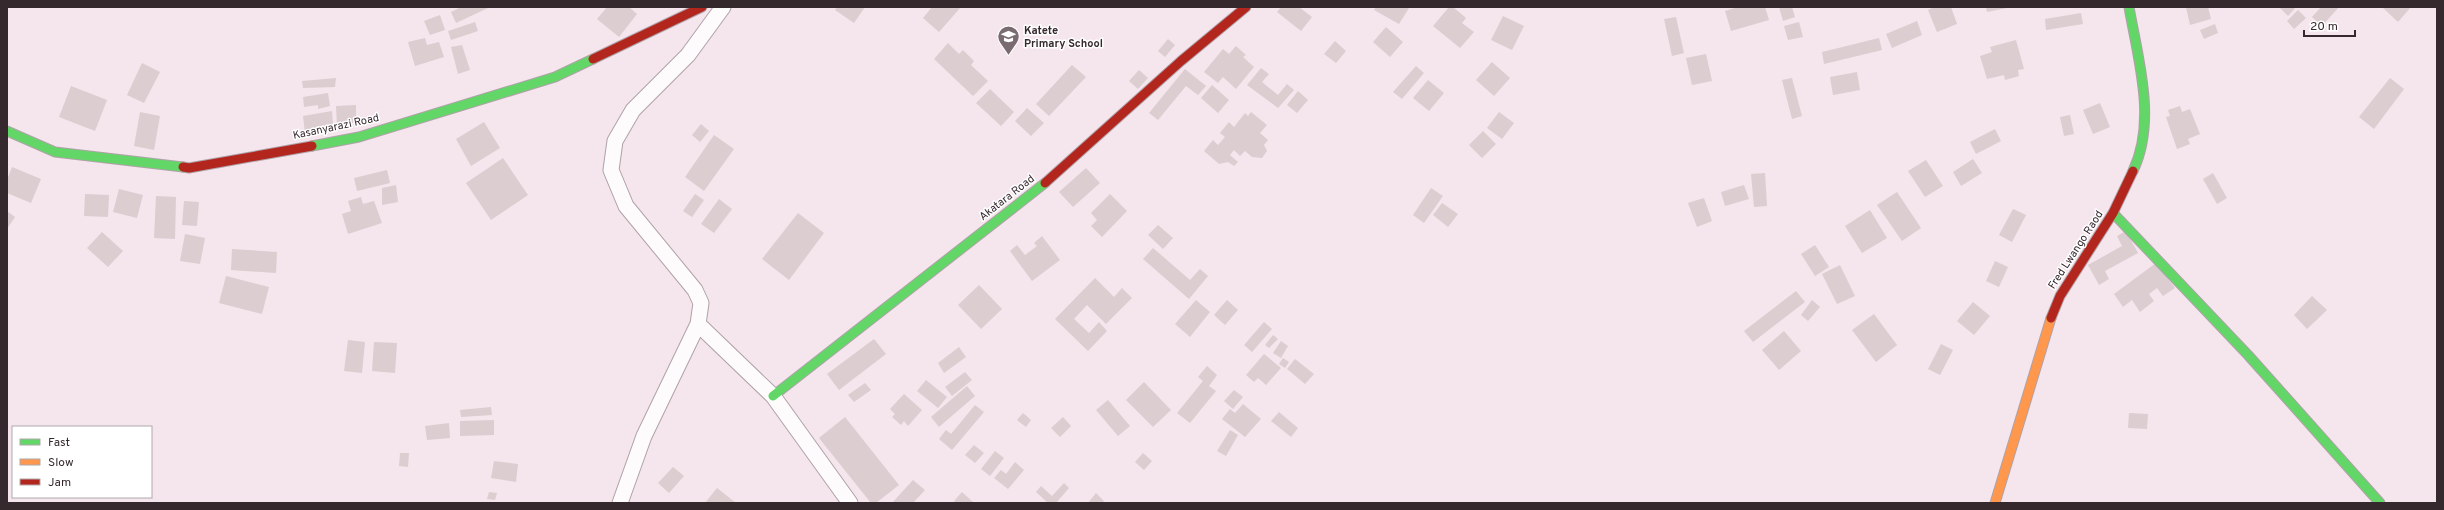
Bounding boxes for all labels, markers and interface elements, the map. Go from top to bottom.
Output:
scale bar [2304,12,2355,38]
text: 20 m [2310,19,2338,35]
school or university icon: Katete Primary School [996,24,1022,57]
place label: Katete Primary School [1024,24,1103,51]
street label: Kasanyarazi Road [292,111,380,143]
street label: Akatara Road [976,172,1038,224]
street label: Fred Lwango Raod [2045,208,2107,292]
legend [12,426,152,498]
text: Fast [48,435,70,451]
text: Slow [48,455,74,471]
text: Jam [48,475,71,491]

